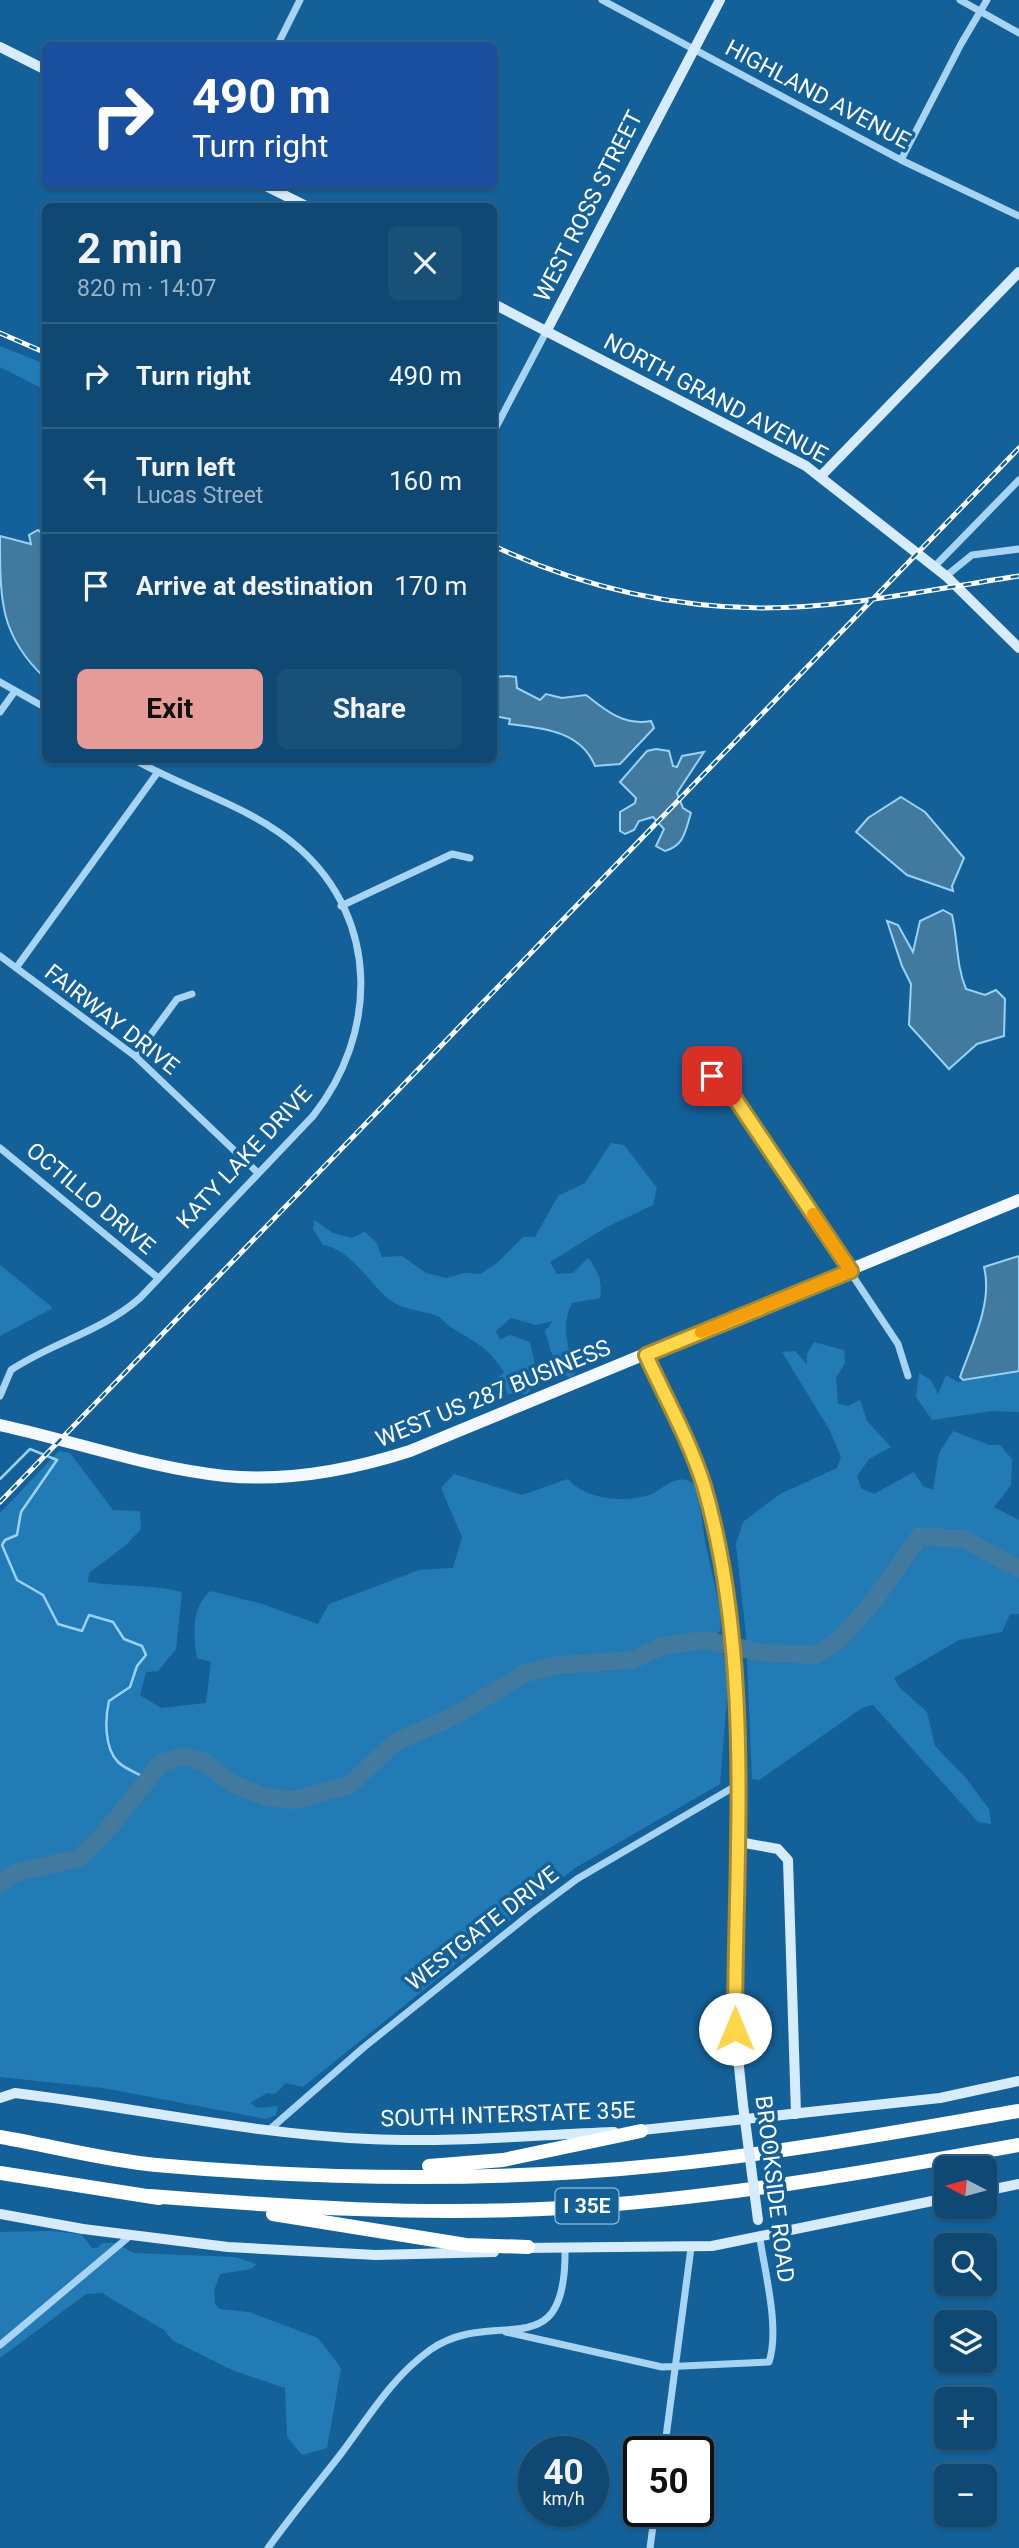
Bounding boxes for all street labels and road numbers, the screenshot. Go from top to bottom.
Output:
street label: HIGHLAND AVENUE [721,34,915,155]
street label: WEST ROSS STREET [529,106,648,306]
street label: NORTH GRAND AVENUE [599,328,832,469]
street label: FAIRWAY DRIVE [39,959,184,1080]
street label: KATY LAKE DRIVE [171,1080,317,1234]
street label: OCTILLO DRIVE [21,1137,160,1260]
street label: WEST US 287 BUSINESS [372,1334,615,1453]
street label: WESTGATE DRIVE [401,1861,564,1996]
street label: BROOKSIDE ROAD [750,2094,799,2284]
street label: SOUTH INTERSTATE 35E [380,2097,636,2132]
road number: I 35E [556,2188,618,2224]

